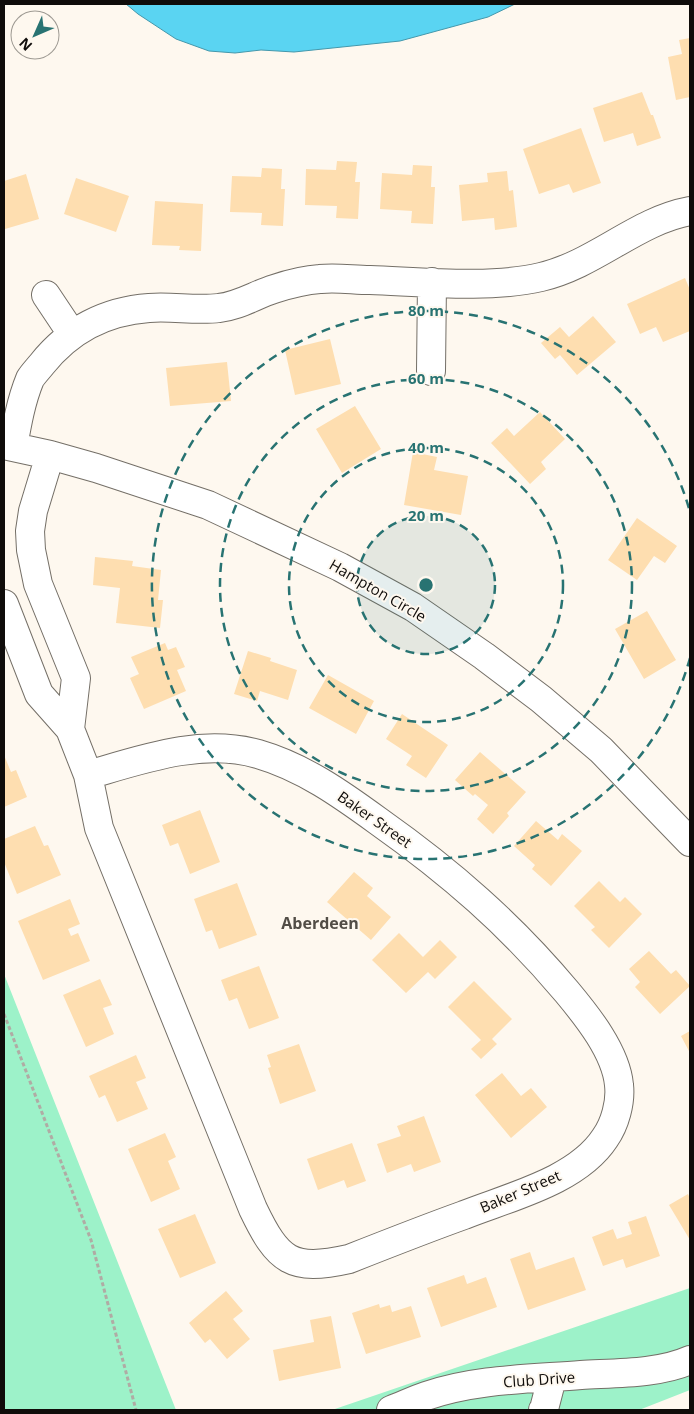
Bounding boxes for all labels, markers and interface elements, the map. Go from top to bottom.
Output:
north arrow [10,10,60,60]
text: N [15,34,36,55]
text: 80 m [408,300,444,320]
text: 60 m [408,368,444,388]
text: 40 m [408,437,444,457]
text: 20 m [408,505,444,525]
street label: Hampton Circle [326,554,430,626]
centre of rings [417,576,435,594]
street label: Baker Street [334,786,416,852]
district label: Aberdeen [281,912,359,934]
street label: Baker Street [476,1165,564,1217]
street label: Club Drive [502,1367,576,1391]

